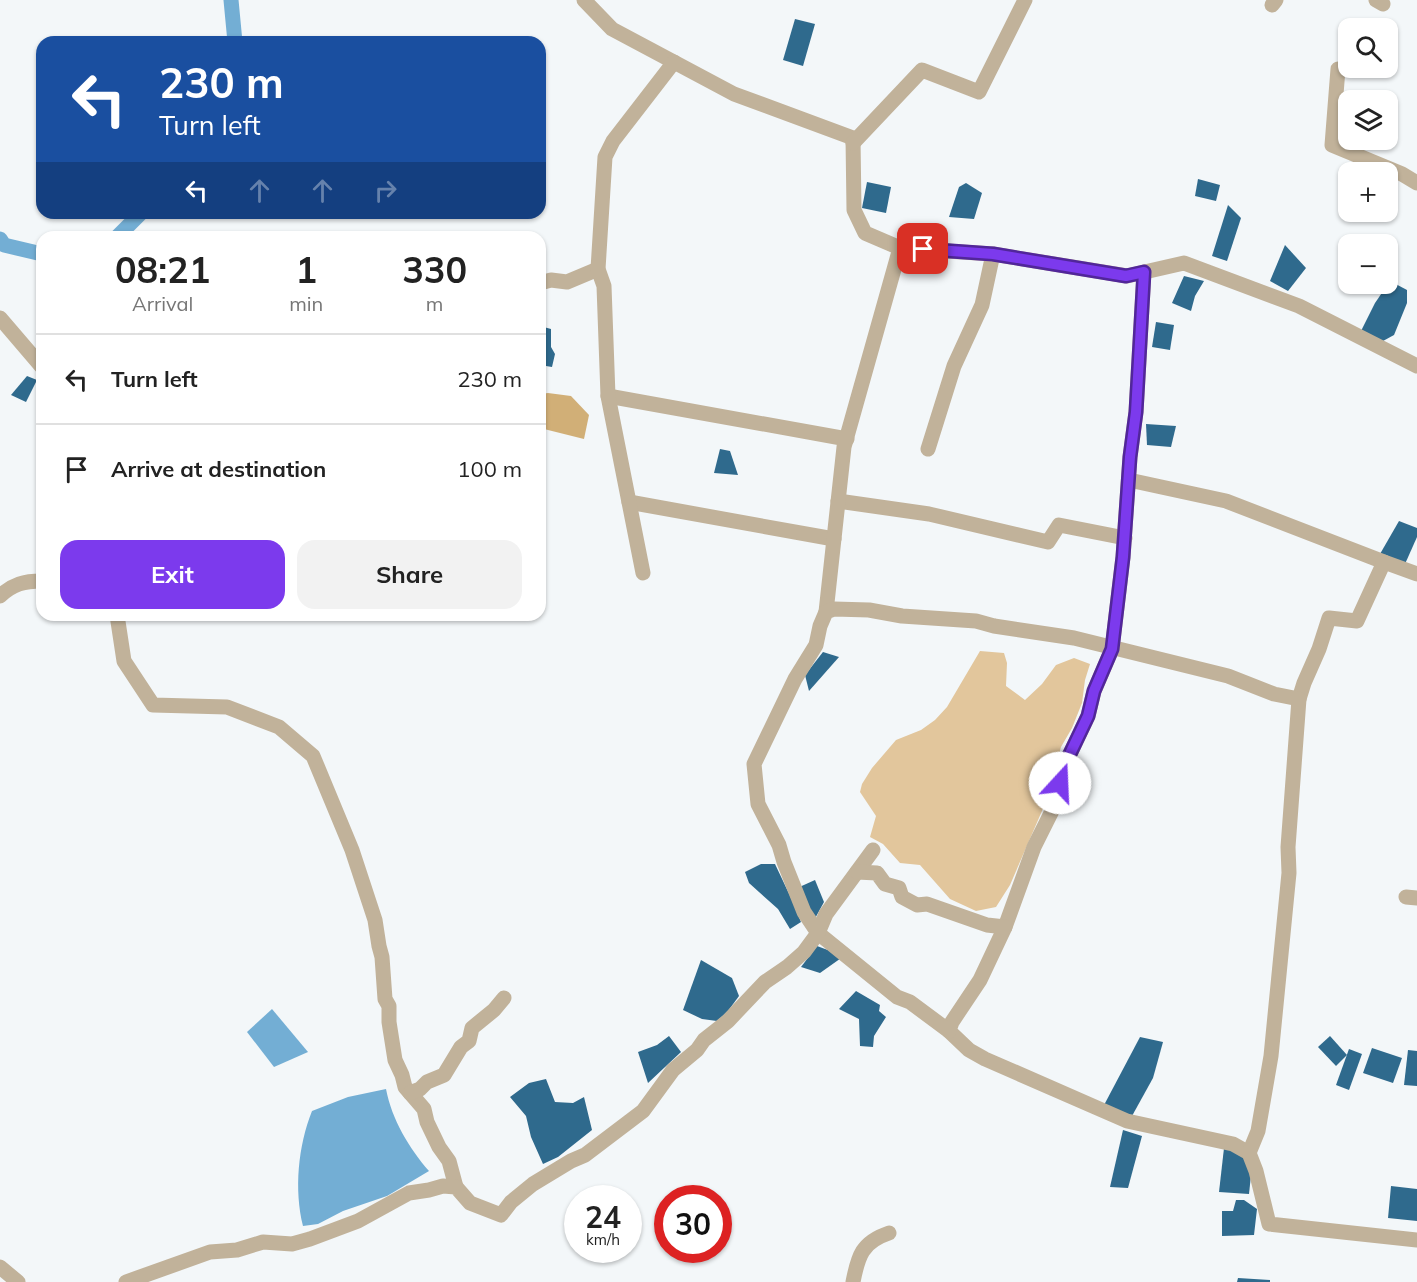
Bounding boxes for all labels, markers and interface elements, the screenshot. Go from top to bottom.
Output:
map controls [1338,18,1398,294]
button: search [1338,18,1398,78]
text: 230 m [159,56,284,109]
icon: left [60,60,138,138]
button: layers [1338,90,1398,150]
text: Turn left [159,108,261,142]
button: + [1338,162,1398,222]
icon: left [180,174,213,207]
icon: ahead [243,174,276,207]
icon: ahead [306,174,339,207]
icon: right [369,174,402,207]
pin [897,223,948,274]
icon: arrive [906,232,939,265]
button: − [1338,234,1398,294]
text: 08:21 [115,247,210,292]
text: 1 [295,247,317,292]
text: 330 [402,247,467,292]
text: Arrival [132,291,193,316]
text: min [289,291,323,316]
text: m [426,291,443,316]
icon: left [60,363,93,396]
text: Turn left [111,365,198,393]
text: 230 m [457,365,522,393]
icon: arrive [60,453,93,486]
text: Arrive at destination [111,455,326,483]
text: 100 m [457,455,522,483]
button: Exit [60,540,285,609]
button: Share [297,540,522,609]
position arrow [1028,751,1092,815]
speed limit sign: 30 [654,1185,732,1263]
text: 24 [585,1198,621,1236]
text: km/h [586,1230,620,1249]

